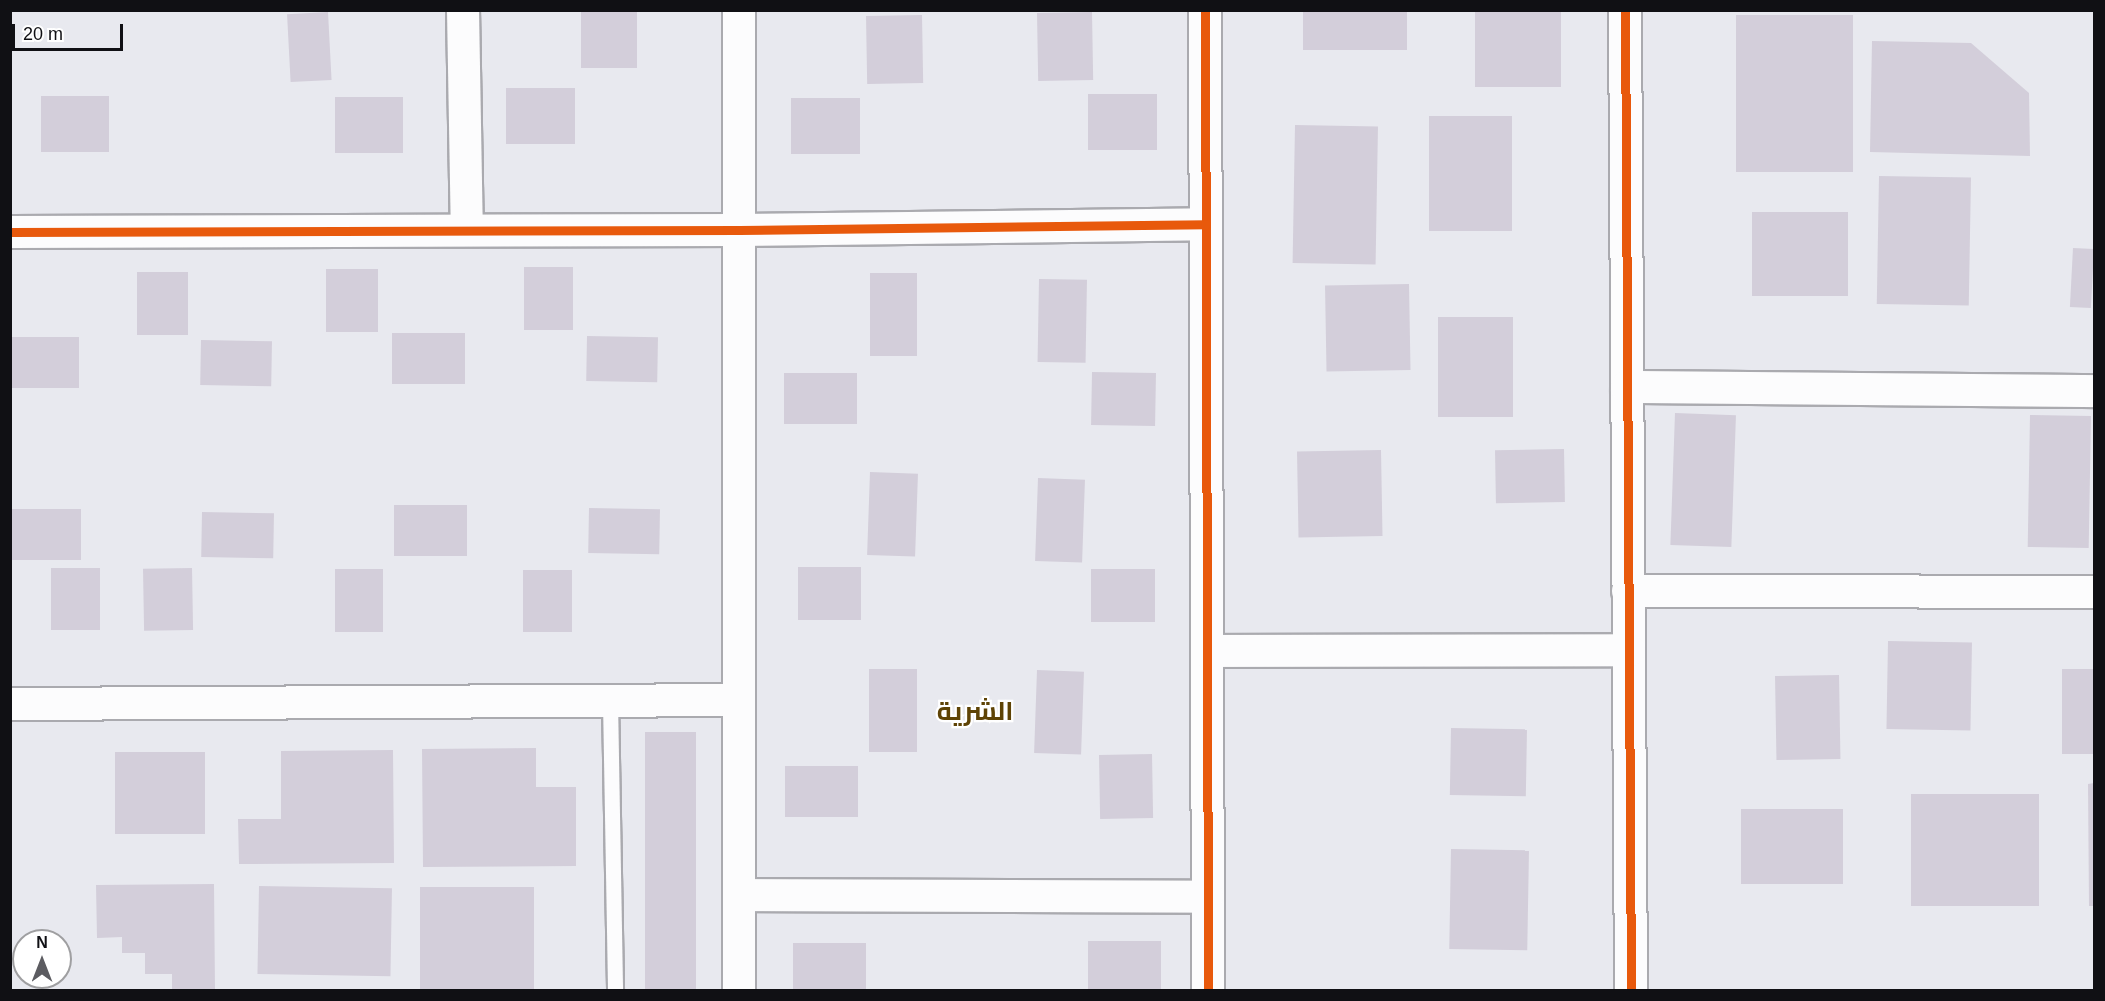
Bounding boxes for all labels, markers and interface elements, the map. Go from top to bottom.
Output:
scale bar [15,12,126,50]
text: 20 m [23,24,63,44]
district label: الشرية [937,696,1013,728]
north arrow [12,929,72,989]
text: N [36,934,48,951]

